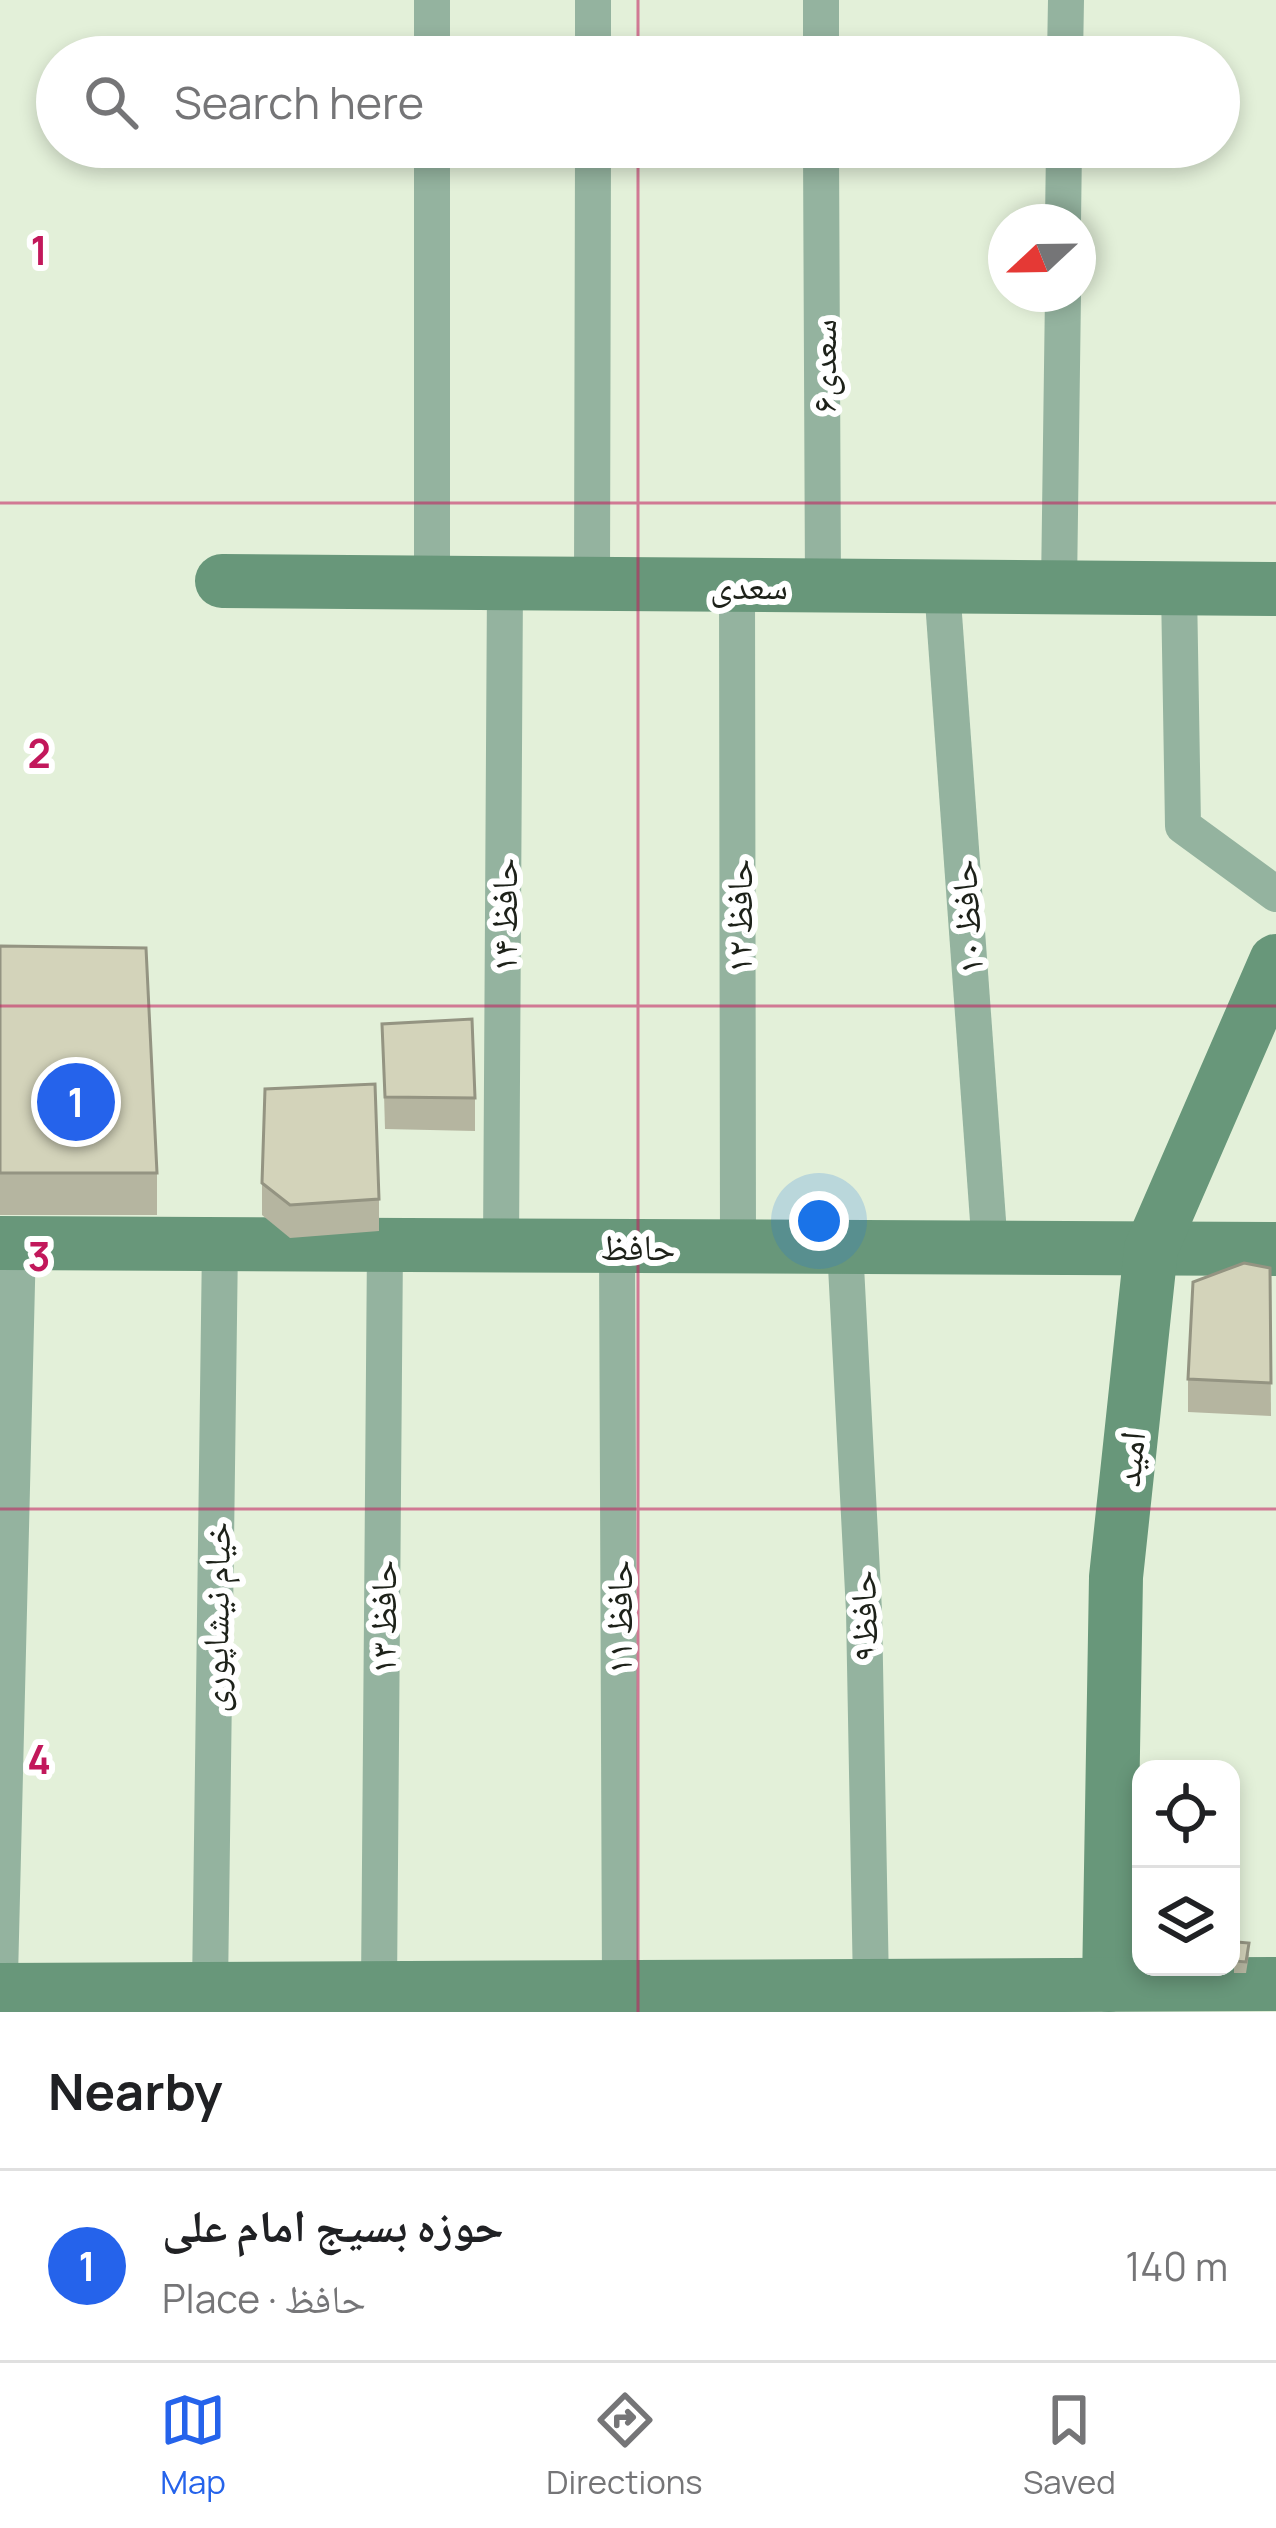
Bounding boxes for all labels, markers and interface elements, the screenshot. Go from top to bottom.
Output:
search box [36,36,1240,168]
icon: search [78,69,144,135]
text: Search here [174,71,424,133]
north arrow [988,204,1096,312]
text: 1 [30,223,48,277]
street label: سعدی۶ [798,319,847,413]
street label: سعدی [710,561,788,610]
text: 2 [27,726,51,780]
street label: حافظ ۱۴ [479,858,528,972]
street label: حافظ ۱۰ [938,858,994,976]
street label: حافظ ۱۲ [714,859,763,973]
pin: 1 [37,1057,115,1147]
your location [789,1191,849,1251]
street label: حافظ [600,1222,676,1271]
text: 3 [28,1229,50,1283]
street label: امید [1102,1429,1156,1489]
street label: خیام نیشاپوری [189,1521,241,1713]
street label: حافظ ۱۳ [358,1560,407,1674]
street label: حافظ ۱۱ [594,1560,643,1674]
street label: حافظ۹ [837,1570,889,1662]
text: 4 [27,1732,51,1786]
map controls [1132,1760,1240,1976]
button: locate [1132,1760,1240,1868]
button: layers [1132,1868,1240,1976]
text: Nearby [48,2056,223,2125]
text: حوزه بسیج امام علی [162,2194,504,2256]
text: 1 [78,2239,96,2293]
text: 140 m [1125,2239,1228,2293]
text: Place · حافظ [162,2271,366,2325]
tab: Map [160,2387,226,2504]
tab: Directions [546,2387,703,2504]
tab: Saved [1023,2387,1116,2504]

